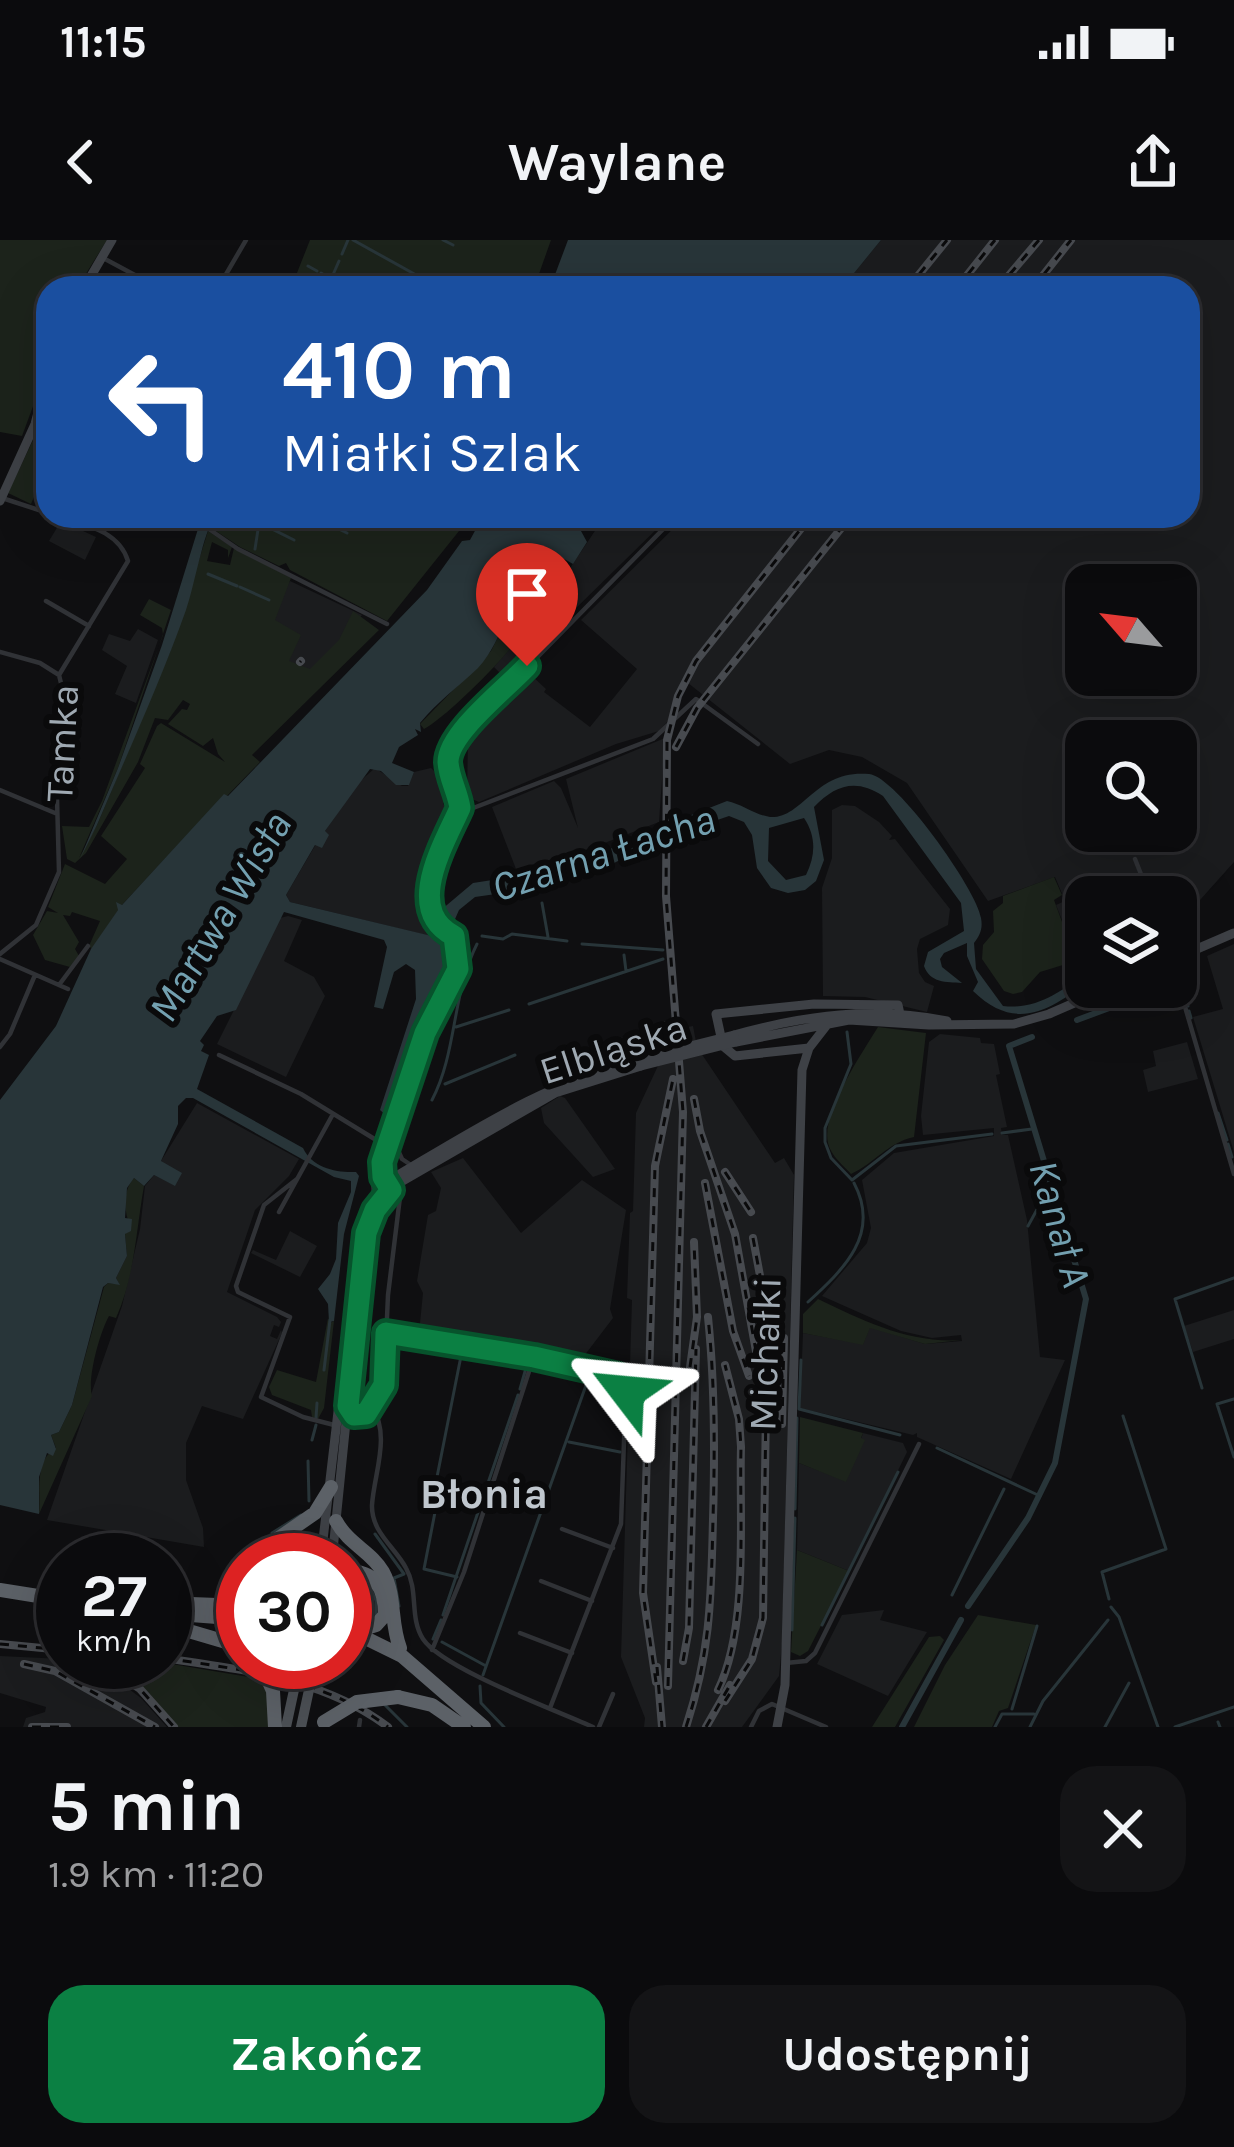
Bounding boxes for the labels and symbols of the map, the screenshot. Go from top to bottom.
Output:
pin [476,543,578,666]
north arrow [1065,564,1197,696]
street label: Tamka [36,683,88,803]
water label: Czarna Łacha [485,793,721,913]
water label: Martwa Wisła [138,802,302,1031]
street label: Elbląska [534,1004,693,1094]
water label: Kanał A [1018,1154,1102,1292]
street label: Michałki [739,1276,791,1432]
position arrow [564,1329,690,1455]
district label: Błonia [420,1469,548,1519]
speed limit sign: 30 [216,1533,372,1689]

